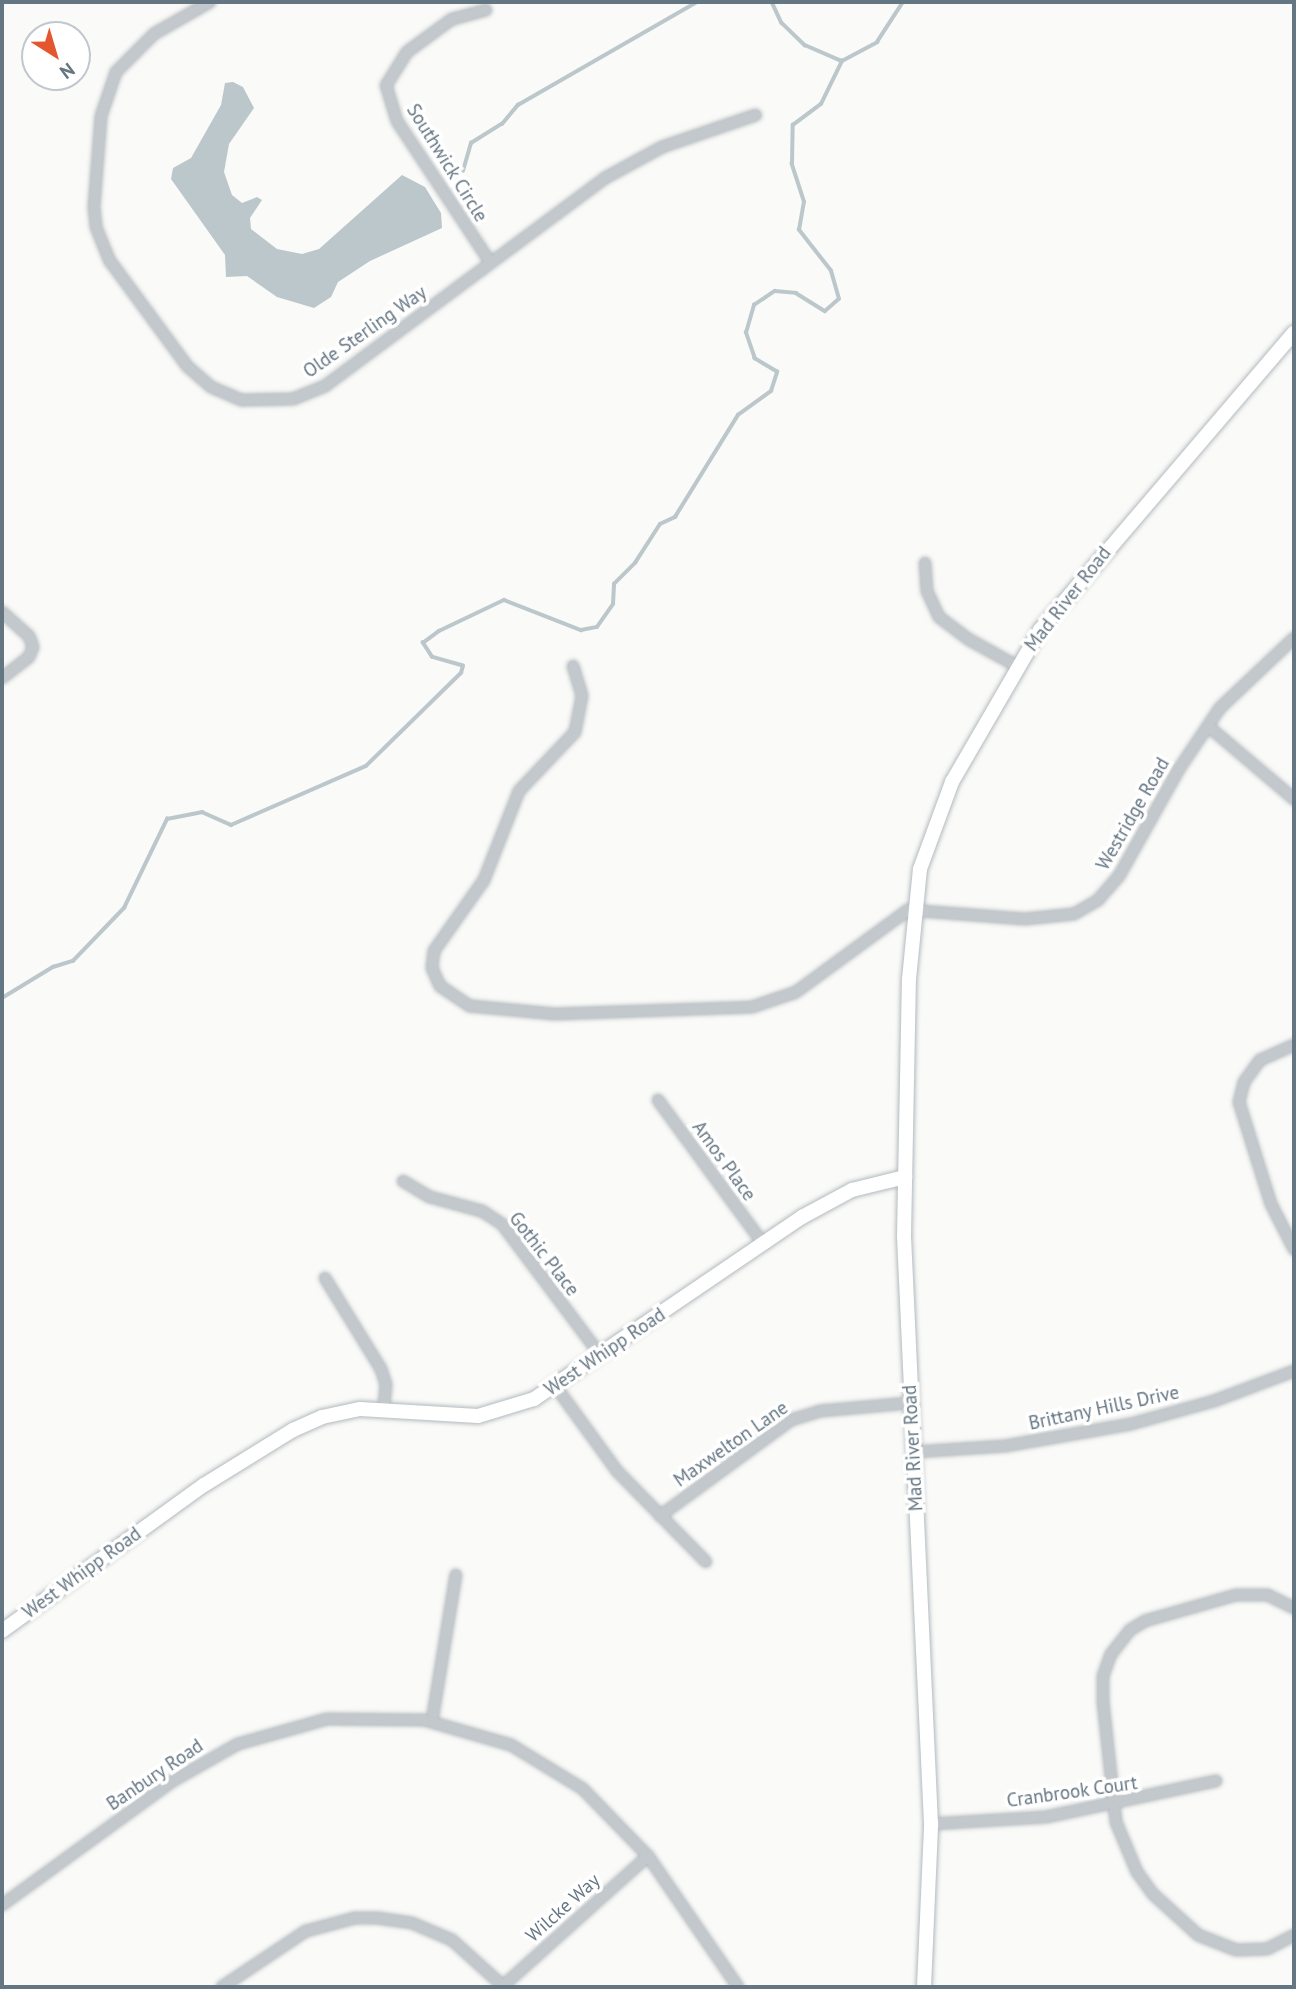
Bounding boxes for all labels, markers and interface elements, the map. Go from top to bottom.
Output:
north arrow [21,21,91,91]
text: N [55,58,80,85]
street label: Southwick Circle [401,100,493,226]
street label: Olde Sterling Way [299,281,431,383]
street label: Mad River Road [1020,542,1116,656]
street label: Westridge Road [1092,754,1174,874]
street label: Amos Place [687,1117,761,1205]
street label: Gothic Place [504,1207,584,1301]
street label: West Whipp Road [540,1303,670,1401]
street label: Brittany Hills Drive [1026,1381,1182,1435]
street label: Mad River Road [898,1384,928,1512]
street label: Maxwelton Lane [670,1396,792,1492]
street label: West Whipp Road [18,1522,146,1624]
street label: Banbury Road [102,1734,208,1816]
street label: Cranbrook Court [1005,1772,1139,1812]
street label: Wilcke Way [521,1869,605,1947]

